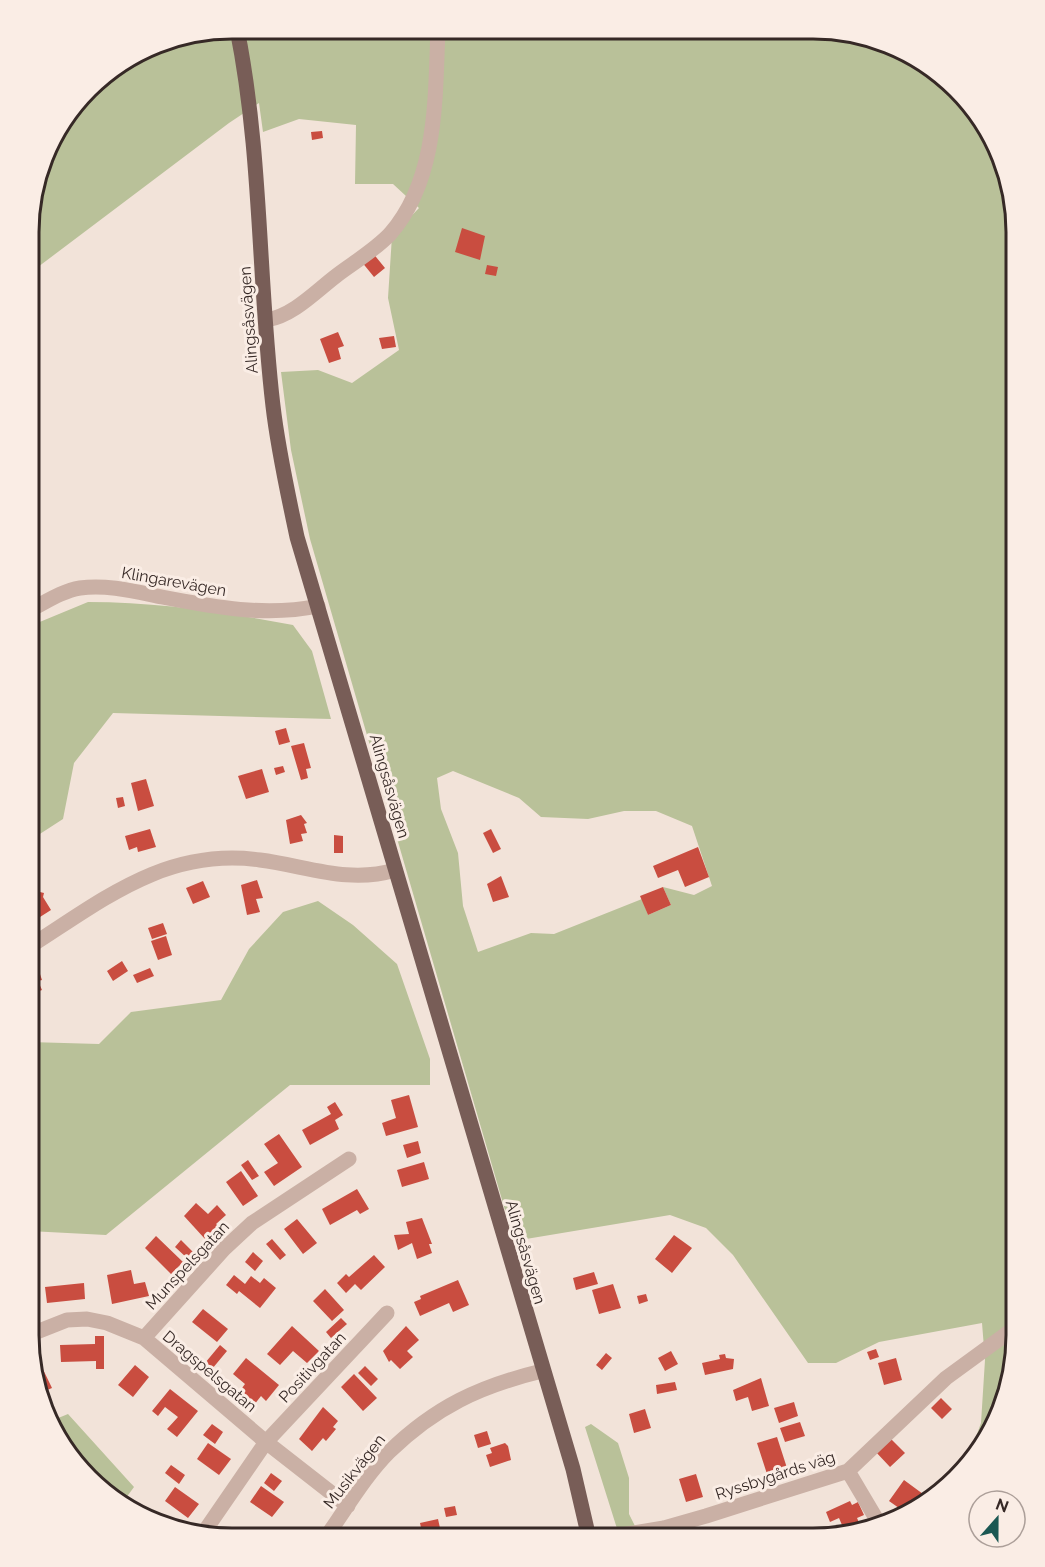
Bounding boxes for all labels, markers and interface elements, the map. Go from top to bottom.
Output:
street label: Alingsåsvägen [235,266,262,374]
street label: Klingarevägen [120,563,228,600]
street label: Alingsåsvägen [366,732,413,840]
street label: Alingsåsvägen [502,1198,549,1306]
street label: Munspelsgatan [142,1217,233,1313]
street label: Dragspelsgatan [159,1327,260,1416]
street label: Positivgatan [275,1328,350,1407]
street label: Musikvägen [320,1430,389,1512]
street label: Ryssbygårds väg [713,1447,837,1504]
north arrow [967,1489,1027,1549]
text: N [993,1494,1011,1517]

